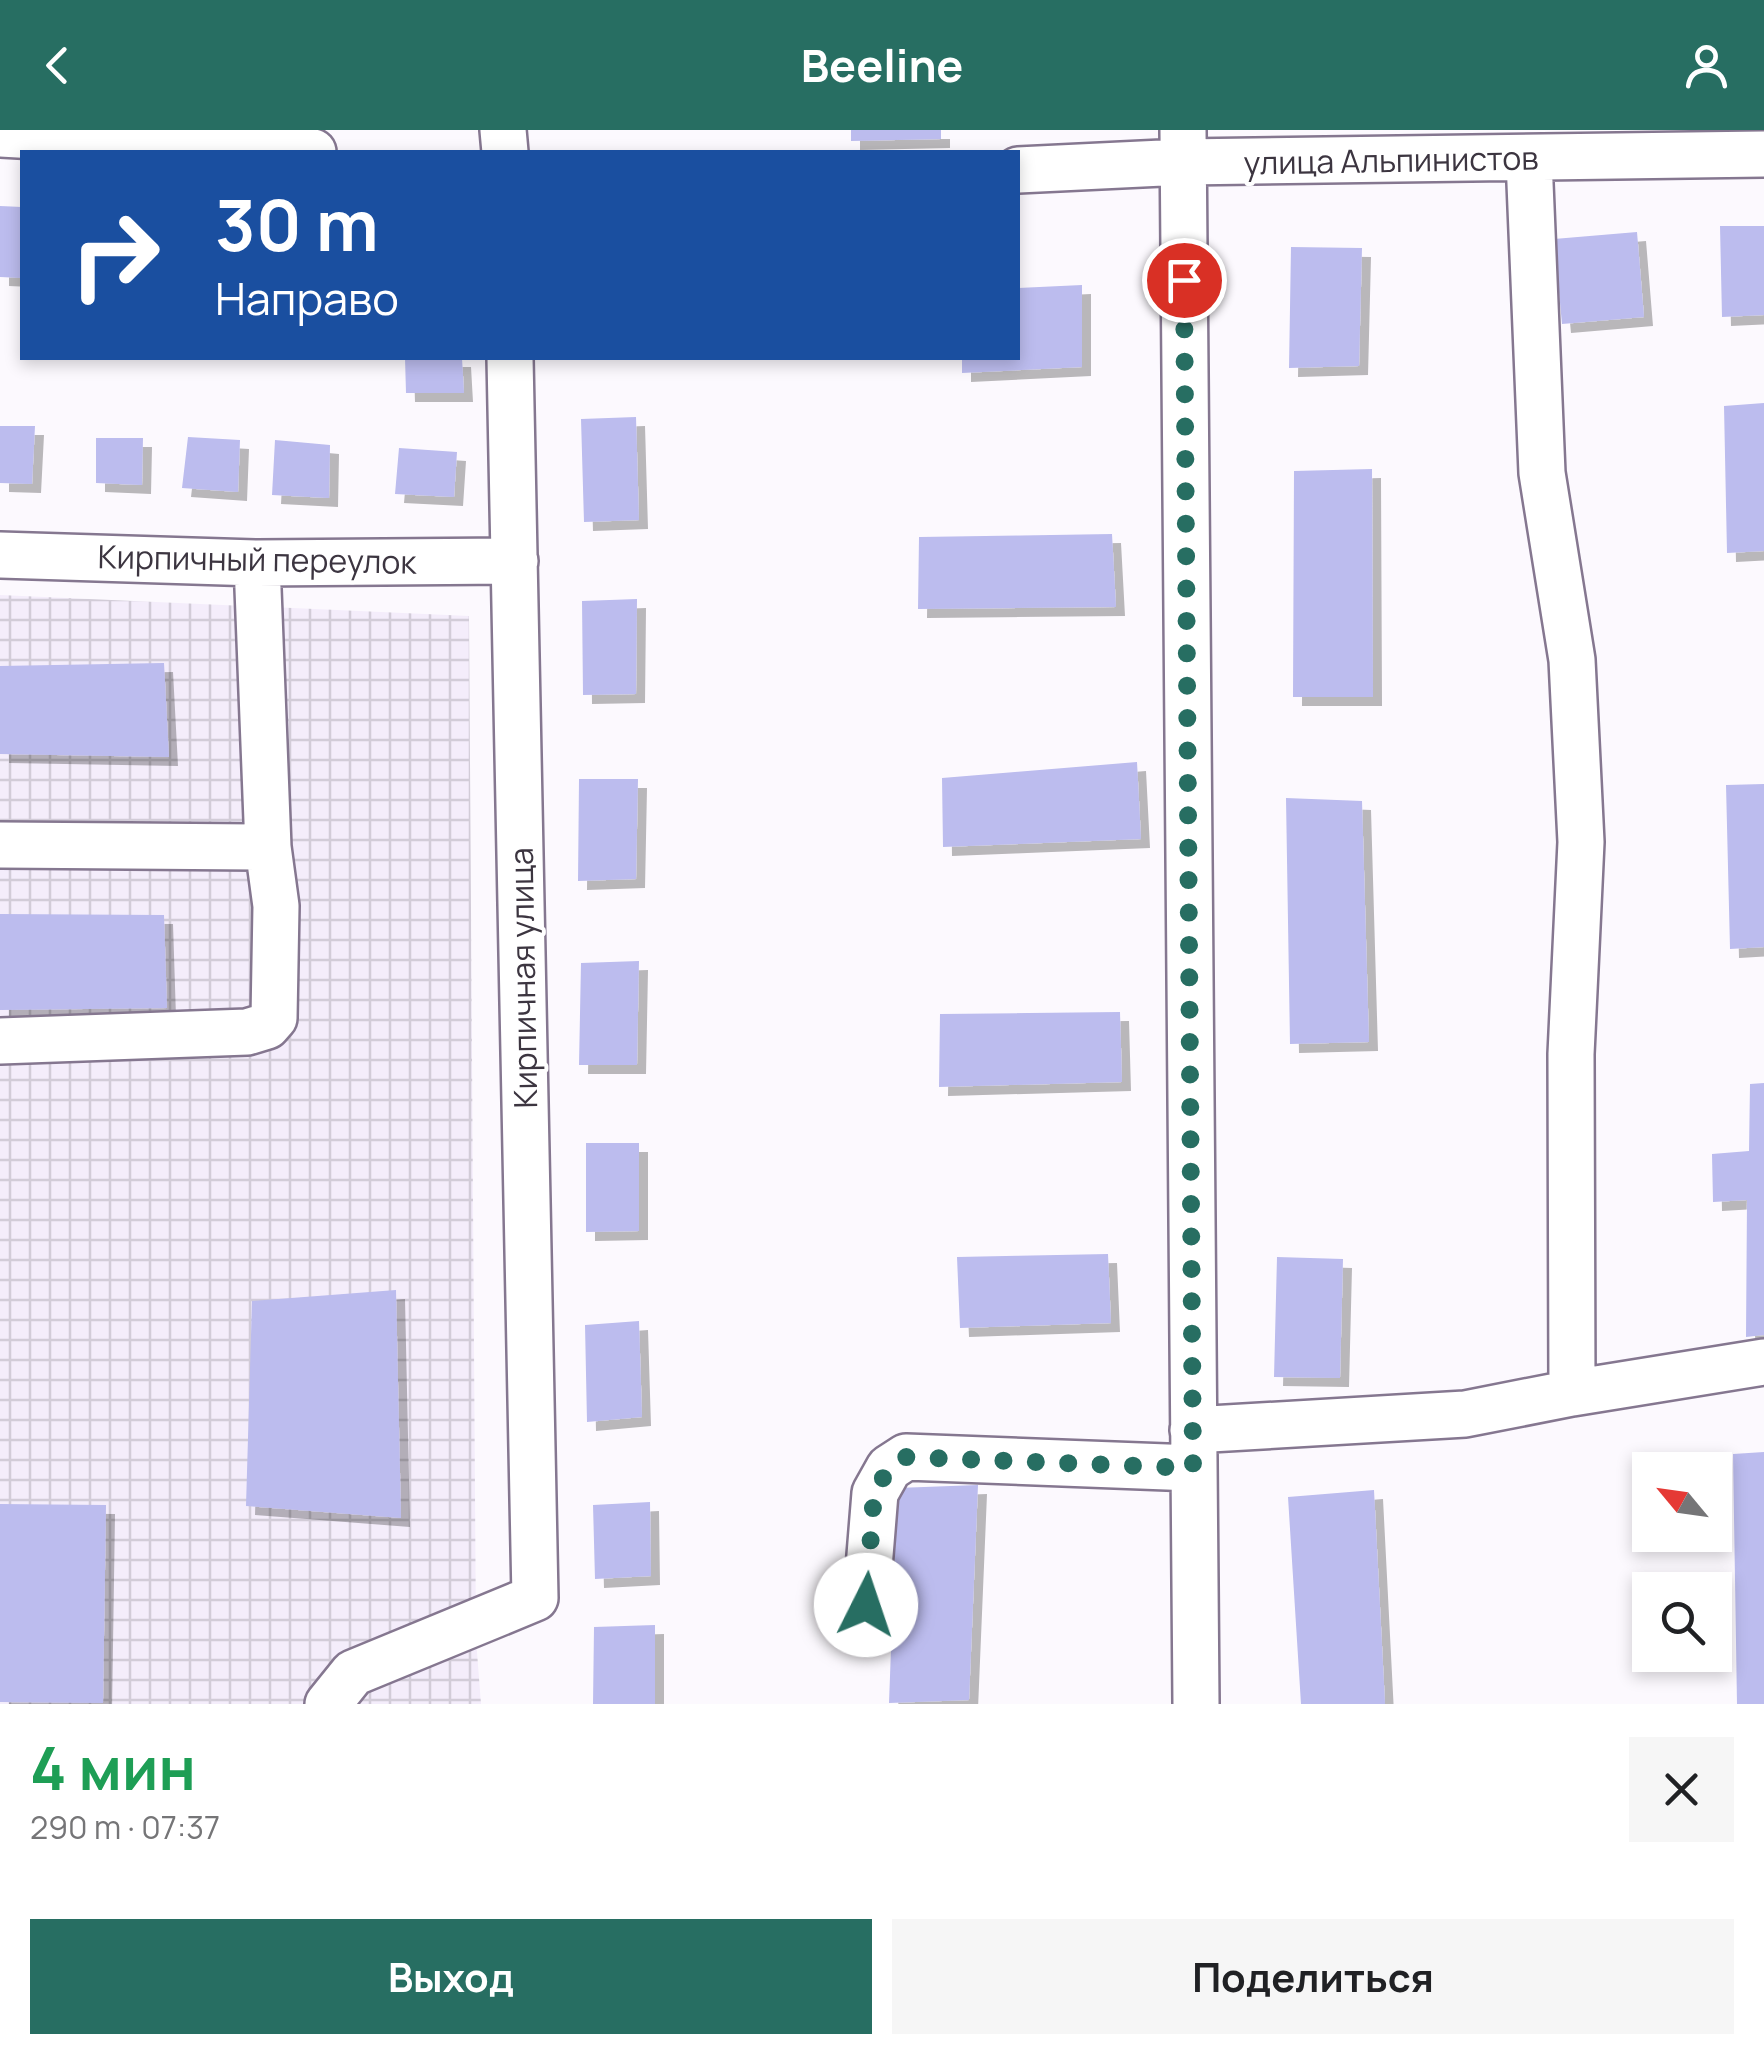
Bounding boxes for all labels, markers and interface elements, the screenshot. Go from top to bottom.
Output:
text: Beeline [801,34,963,96]
icon: back [30,38,85,93]
icon: person [1679,38,1734,93]
street label: улица Альпинистов [1243,135,1539,185]
text: 30 m [215,176,379,272]
icon: right [50,190,180,320]
pin [1142,238,1227,323]
icon: arrive [1157,253,1212,308]
text: Направо [215,267,399,329]
street label: Кирпичный переулок [97,534,418,584]
street label: Кирпичная улица [499,847,547,1109]
north arrow [1632,1452,1732,1552]
map controls [1632,1452,1732,1672]
position arrow [814,1553,918,1657]
button: search [1632,1572,1732,1672]
text: 4 мин [30,1726,196,1808]
button: close [1629,1737,1734,1842]
text: 290 m · 07:37 [30,1805,220,1849]
button: Выход [30,1919,872,2034]
button: Поделиться [892,1919,1734,2034]

